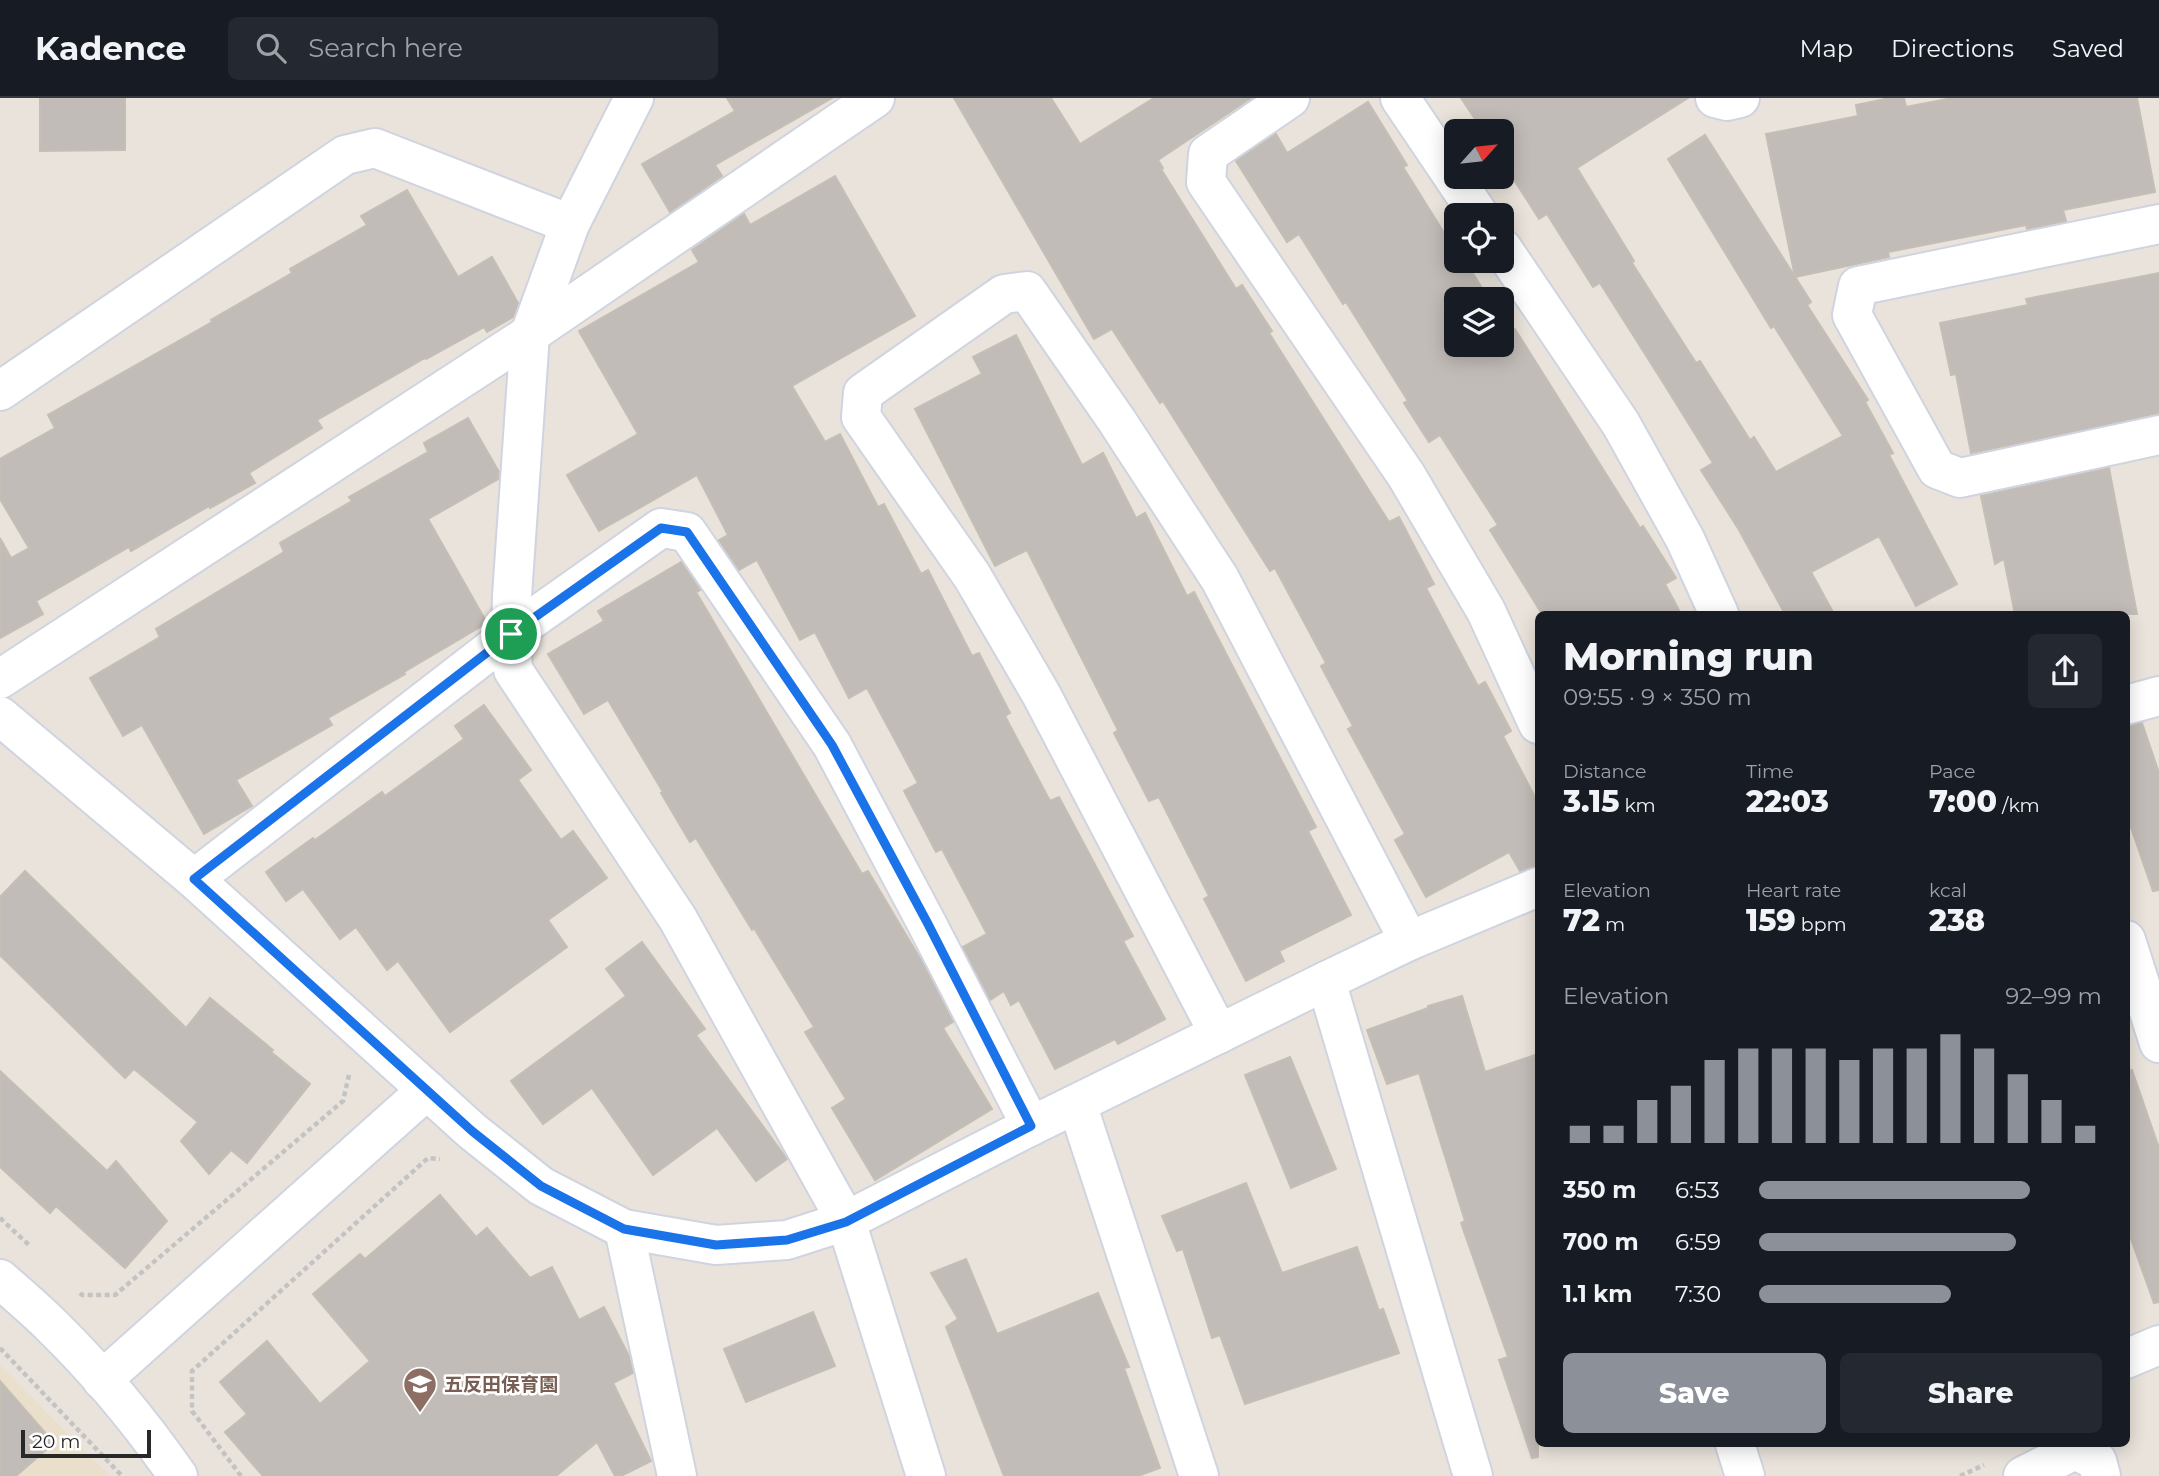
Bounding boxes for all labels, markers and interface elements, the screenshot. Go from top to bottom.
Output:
search box [228,17,718,80]
text: Kadence [35,28,186,68]
icon: search [252,29,290,67]
text: Search here [308,32,463,64]
text: Map [1800,34,1853,63]
text: Directions [1891,34,2014,63]
text: Saved [2052,34,2124,63]
north arrow [1444,119,1514,189]
map controls [1444,119,1514,357]
button: locate [1444,203,1514,273]
button: layers [1444,287,1514,357]
pin [481,604,541,664]
icon: arrive [492,615,530,653]
text: Morning run [1563,633,1814,680]
button: share [2028,634,2102,708]
text: 09:55 · 9 × 350 m [1563,683,1752,711]
text: Distance [1563,760,1646,783]
text: Time [1746,760,1794,783]
text: Pace [1929,760,1976,783]
text: 3.15 [1563,783,1619,820]
text: 22:03 [1746,783,1829,820]
text: 7:00 [1929,783,1997,820]
text: km [1619,794,1656,817]
text: /km [1997,794,2040,817]
text: Elevation [1563,879,1651,902]
text: Heart rate [1746,879,1841,902]
text: kcal [1929,879,1967,902]
text: 72 [1563,902,1600,939]
text: 159 [1746,902,1796,939]
text: 238 [1929,902,1985,939]
text: m [1600,913,1625,936]
text: bpm [1796,913,1847,936]
text: Elevation [1563,982,1669,1010]
text: 92–99 m [2005,982,2102,1010]
text: 350 m [1563,1176,1636,1204]
text: 6:53 [1675,1176,1720,1204]
text: 700 m [1563,1228,1639,1256]
text: 6:59 [1675,1228,1721,1256]
text: 1.1 km [1563,1280,1632,1308]
text: 7:30 [1675,1280,1721,1308]
button: Save [1563,1353,1826,1433]
button: Share [1840,1353,2102,1433]
school or university icon: 五反田保育園 [401,1365,439,1414]
place label: 五反田保育園 [444,1373,558,1396]
scale bar [21,1427,150,1459]
text: 20 m [32,1430,80,1453]

